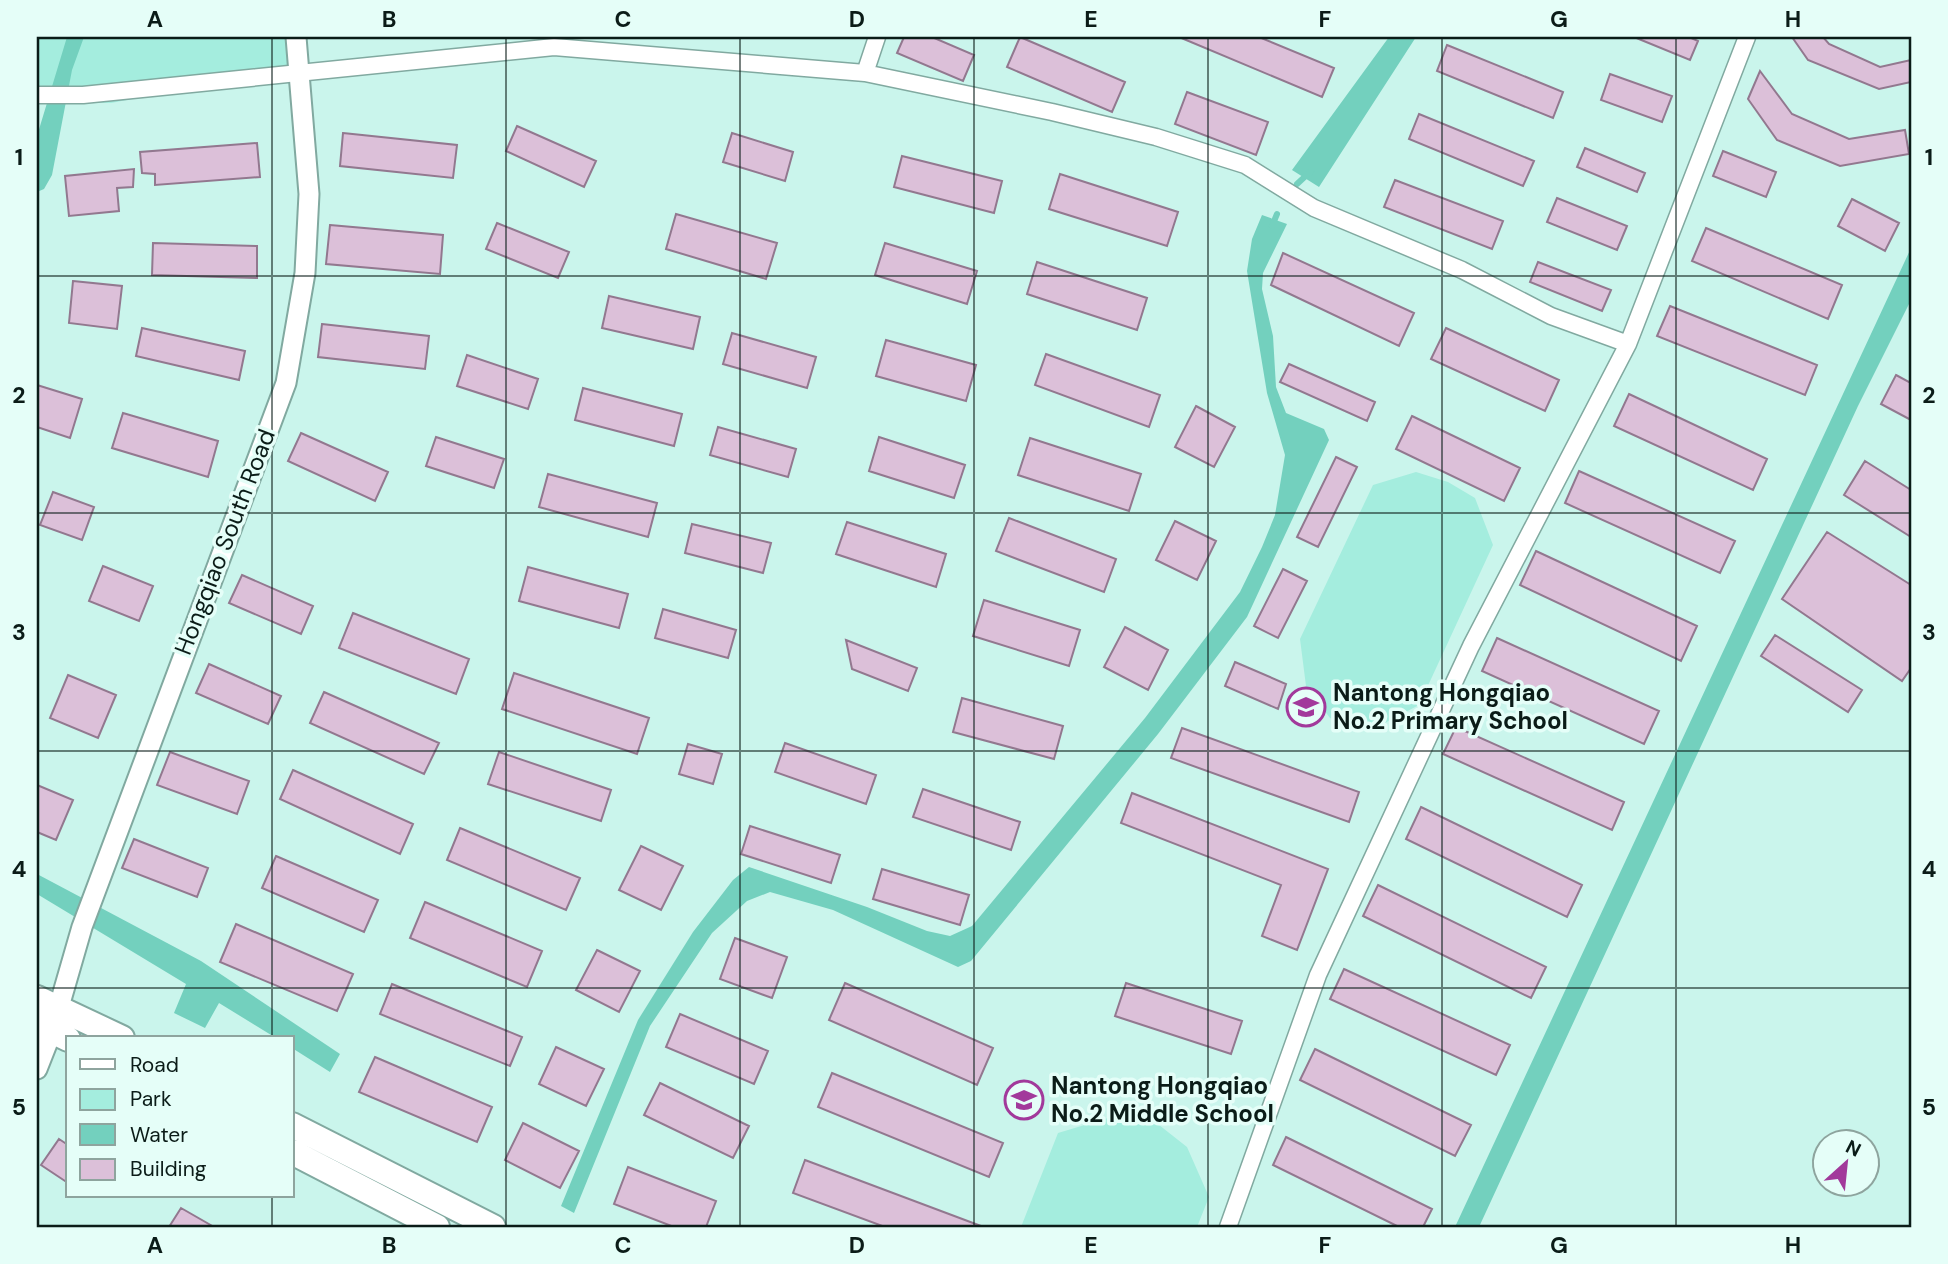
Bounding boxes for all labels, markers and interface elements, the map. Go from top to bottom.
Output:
text: A [147,4,163,34]
text: B [382,4,396,34]
text: C [615,4,631,34]
text: D [849,4,865,34]
text: E [1084,4,1098,34]
text: F [1319,4,1332,34]
text: G [1550,4,1568,34]
text: H [1785,4,1801,34]
text: 1 [15,142,23,172]
text: 1 [1925,142,1933,172]
text: 2 [12,380,26,410]
text: 2 [1922,380,1936,410]
street label: Hongqiao South Road [167,425,282,659]
text: 3 [12,617,26,647]
text: 3 [1922,617,1936,647]
place label: Nantong Hongqiao No.2 Primary School [1333,677,1568,736]
school or university icon: Nantong Hongqiao No.2 Primary School [1285,686,1327,728]
text: 4 [12,854,27,884]
text: 4 [1922,854,1937,884]
legend [66,1036,294,1198]
text: Road [130,1051,179,1079]
place label: Nantong Hongqiao No.2 Middle School [1051,1070,1274,1129]
school or university icon: Nantong Hongqiao No.2 Middle School [1003,1079,1045,1121]
text: Park [130,1085,172,1113]
text: 5 [12,1092,26,1122]
text: 5 [1922,1092,1936,1122]
text: Water [130,1121,188,1149]
north arrow [1812,1128,1882,1198]
text: N [1842,1134,1865,1163]
text: Building [130,1155,207,1183]
text: A [147,1230,163,1260]
text: B [382,1230,396,1260]
text: C [615,1230,631,1260]
text: D [849,1230,865,1260]
text: E [1084,1230,1098,1260]
text: F [1319,1230,1332,1260]
text: G [1550,1230,1568,1260]
text: H [1785,1230,1801,1260]

